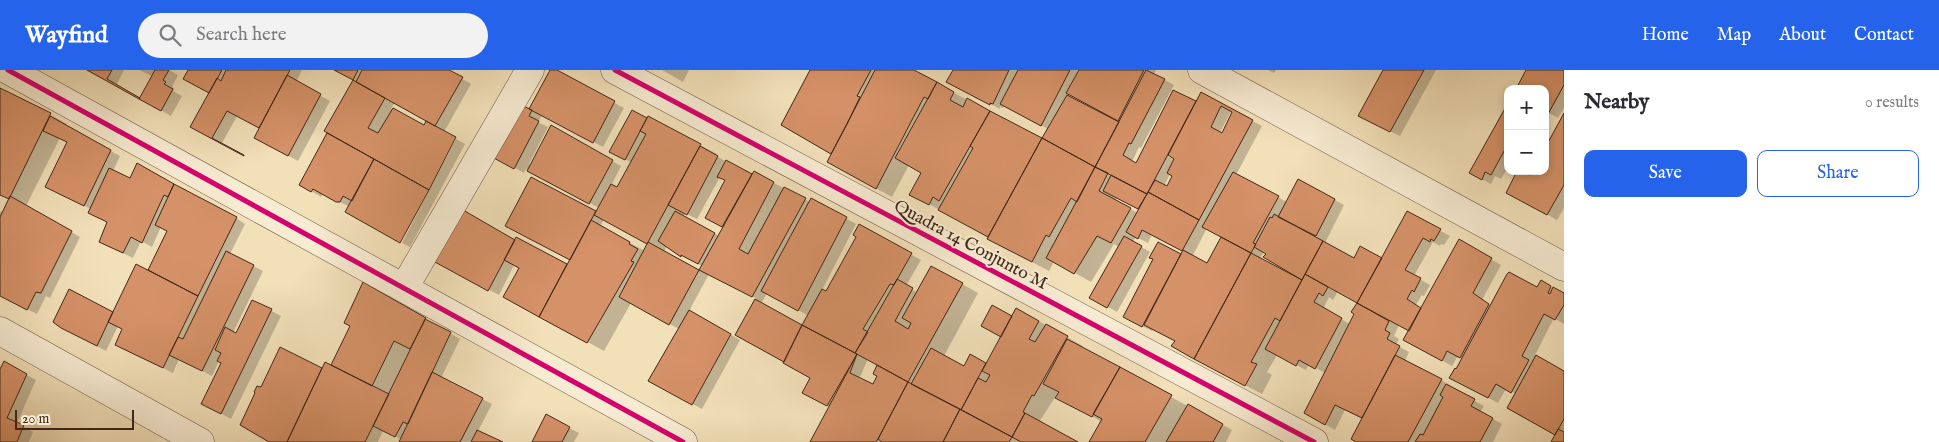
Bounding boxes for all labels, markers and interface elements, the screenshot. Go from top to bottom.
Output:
search box [138,13,488,58]
text: Wayfind [25,20,108,51]
icon: search [156,21,184,49]
text: Search here [196,23,286,47]
text: Home [1642,24,1689,47]
text: Map [1717,24,1751,47]
text: About [1779,24,1826,47]
text: Contact [1854,24,1914,47]
map controls [1504,85,1549,175]
button: + [1504,85,1549,130]
text: Nearby [1584,89,1649,116]
text: 0 results [1865,93,1919,113]
button: − [1504,130,1549,175]
button: Save [1584,150,1747,197]
button: Share [1757,150,1919,197]
street label: Quadra 14 Conjunto M [889,195,1051,296]
scale bar [15,407,134,430]
text: 20 m [22,410,49,428]

